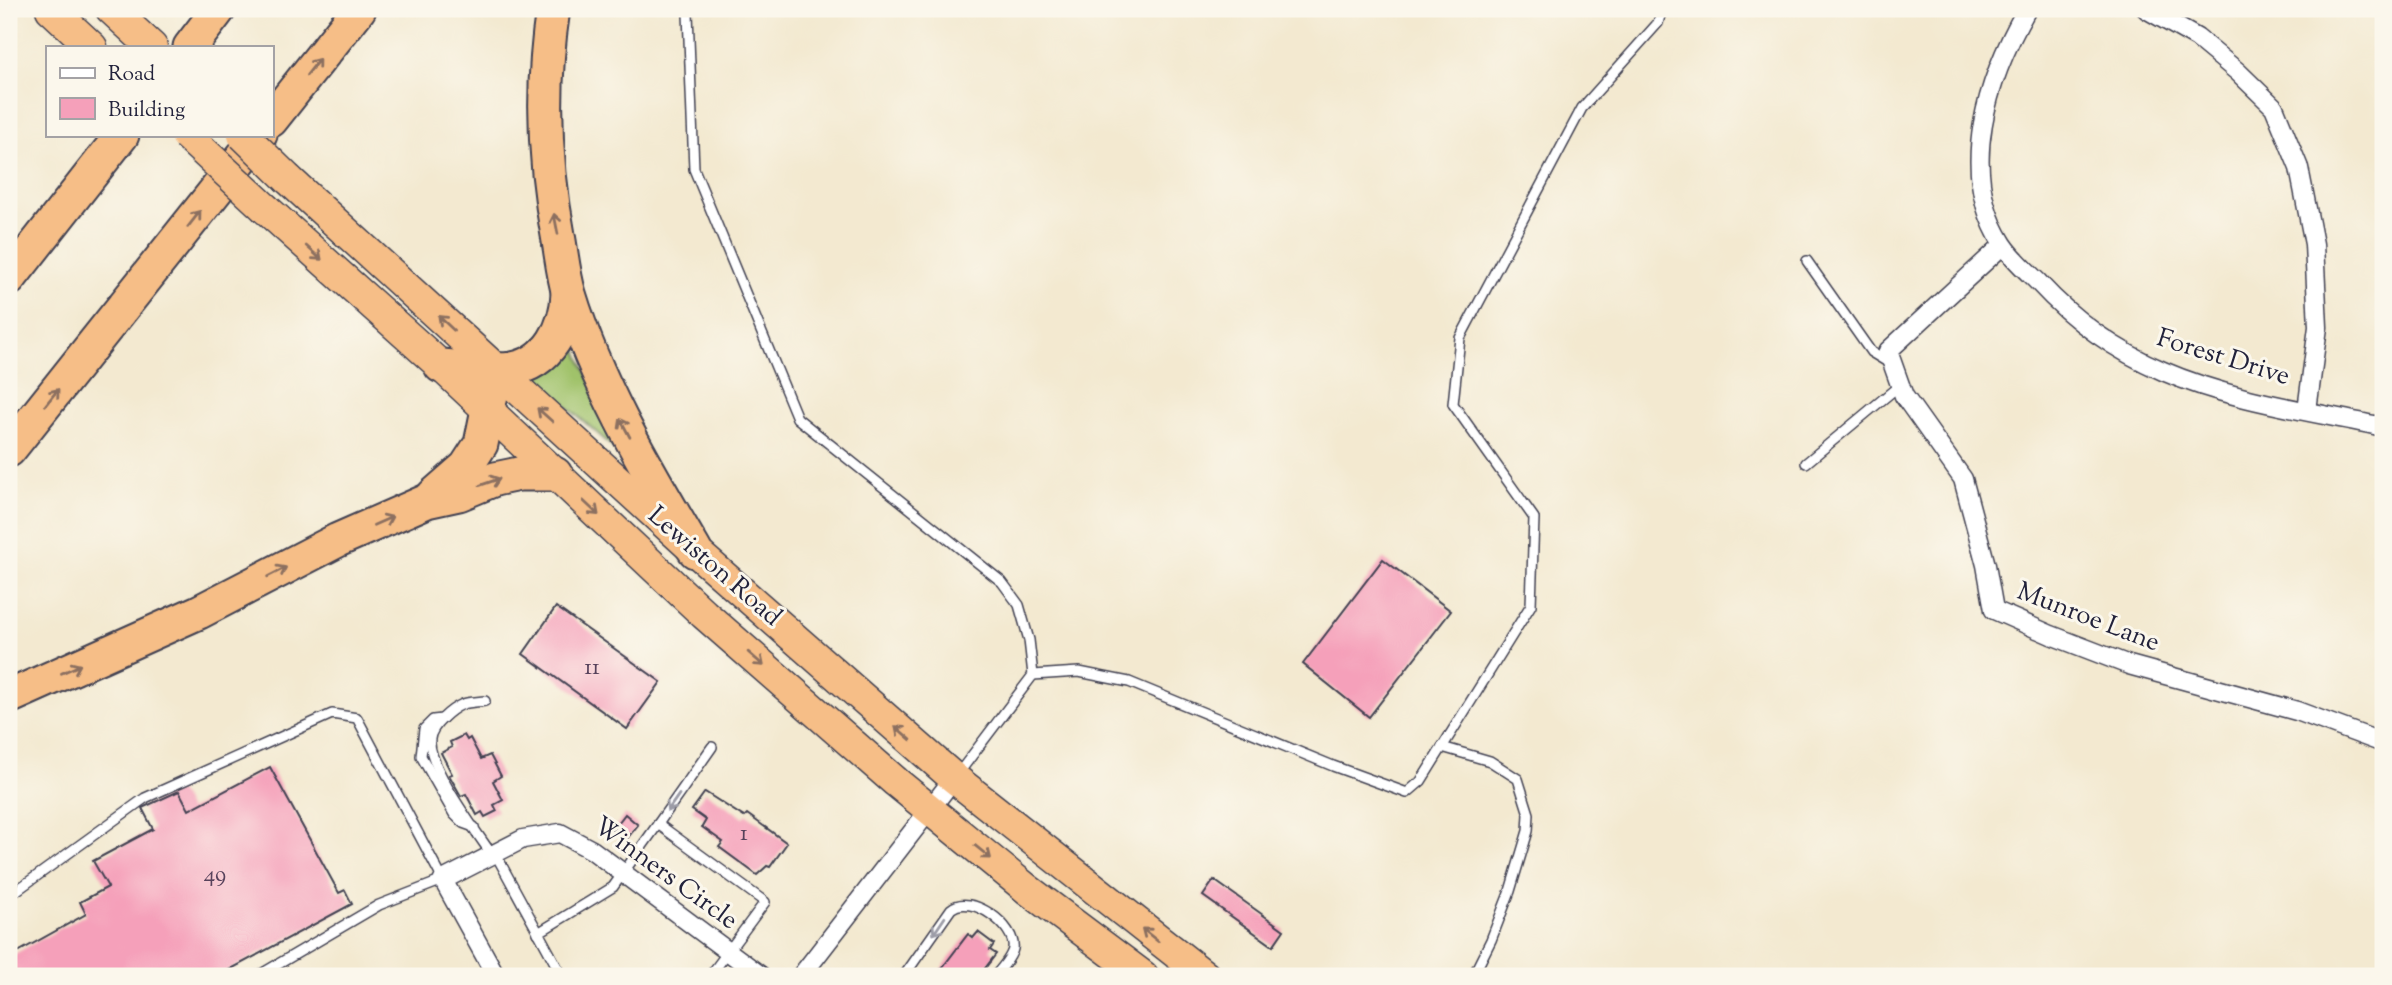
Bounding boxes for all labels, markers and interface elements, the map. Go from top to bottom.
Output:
legend [46,46,273,136]
one-way arrow [306,58,321,76]
text: Road [108,60,155,90]
text: Building [108,96,185,126]
one-way arrow [186,210,201,229]
one-way arrow [548,213,562,236]
one-way arrow [305,244,323,260]
one-way arrow [438,315,455,332]
street label: Forest Drive [2152,320,2294,396]
one-way arrow [44,388,60,406]
one-way arrow [537,407,554,424]
one-way arrow [618,418,631,439]
one-way arrow [479,475,501,487]
street label: Lewiston Road [639,498,789,636]
one-way arrow [582,499,599,516]
one-way arrow [372,514,393,527]
one-way arrow [266,565,287,578]
street label: Munroe Lane [2011,574,2165,662]
one-way arrow [746,651,764,667]
house number: 11 [584,652,600,685]
one-way arrow [60,662,81,675]
one-way arrow [894,725,912,741]
one-way arrow [666,793,680,812]
street label: Winners Circle [585,809,745,939]
house number: 1 [740,818,748,851]
one-way arrow [973,844,991,860]
house number: 49 [204,859,226,892]
one-way arrow [932,916,946,935]
one-way arrow [1142,927,1160,943]

